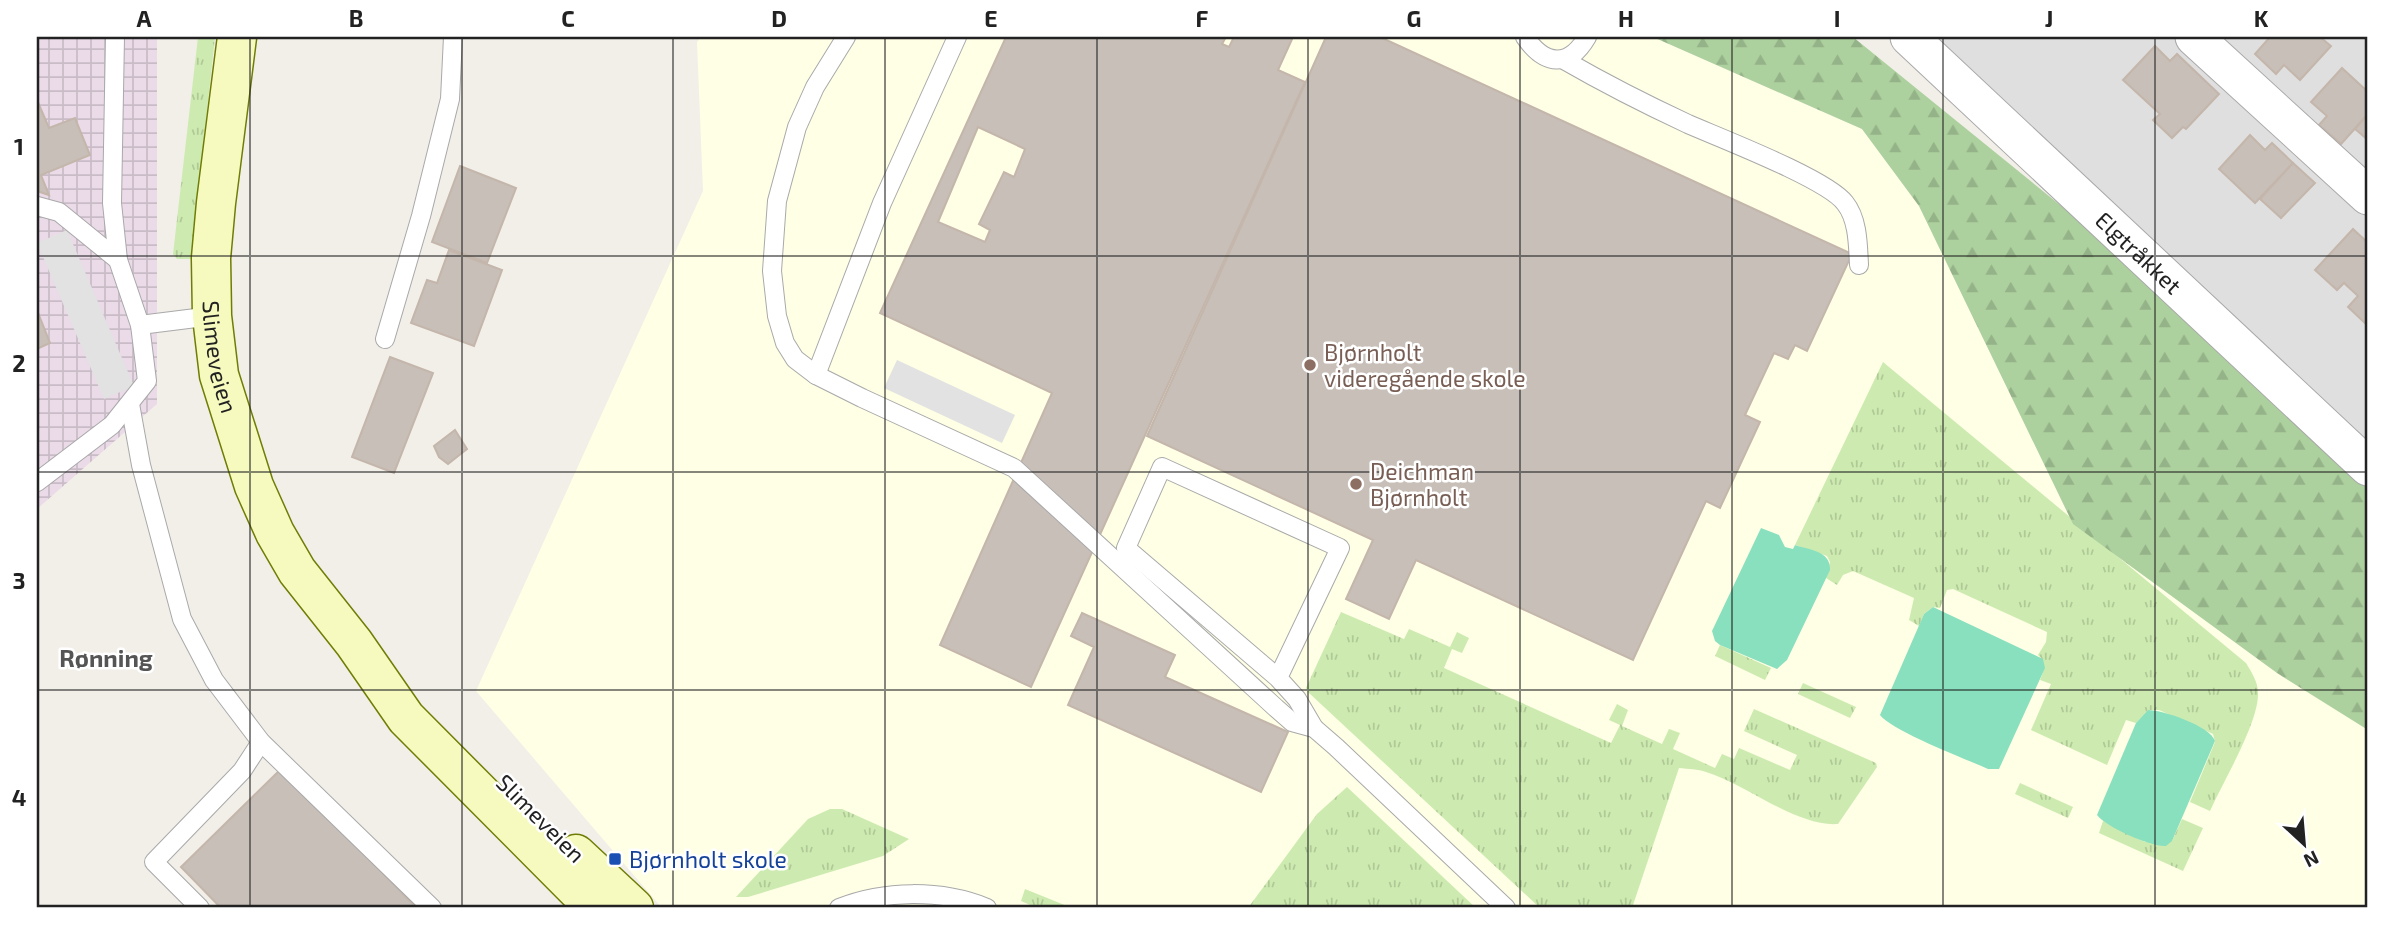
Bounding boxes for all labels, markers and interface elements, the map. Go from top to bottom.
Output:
text: A [136,4,152,32]
text: B [349,4,363,32]
text: C [561,4,575,32]
text: D [771,4,787,32]
text: E [984,4,998,32]
text: F [1196,4,1209,32]
text: G [1407,4,1421,32]
text: H [1618,4,1634,32]
text: I [1834,4,1840,32]
text: J [2045,4,2053,32]
text: K [2254,4,2269,32]
text: 1 [14,132,24,160]
street label: Elgtråkket [2090,205,2188,299]
street label: Slimeveien [198,300,244,416]
place label: Bjørnholt videregående skole [1324,338,1526,392]
text: 2 [12,349,26,377]
marker: Bjørnholt videregående skole [1302,357,1318,373]
place label: Deichman Bjørnholt [1370,457,1474,511]
marker: Deichman Bjørnholt [1348,476,1364,492]
text: 3 [12,566,26,594]
district label: Rønning [59,643,153,672]
street label: Slimeveien [491,768,591,868]
text: 4 [12,783,26,811]
north arrow [2268,808,2338,878]
place label: Bjørnholt skole [629,845,787,873]
text: N [2300,846,2323,873]
marker: Bjørnholt skole [607,851,623,867]

